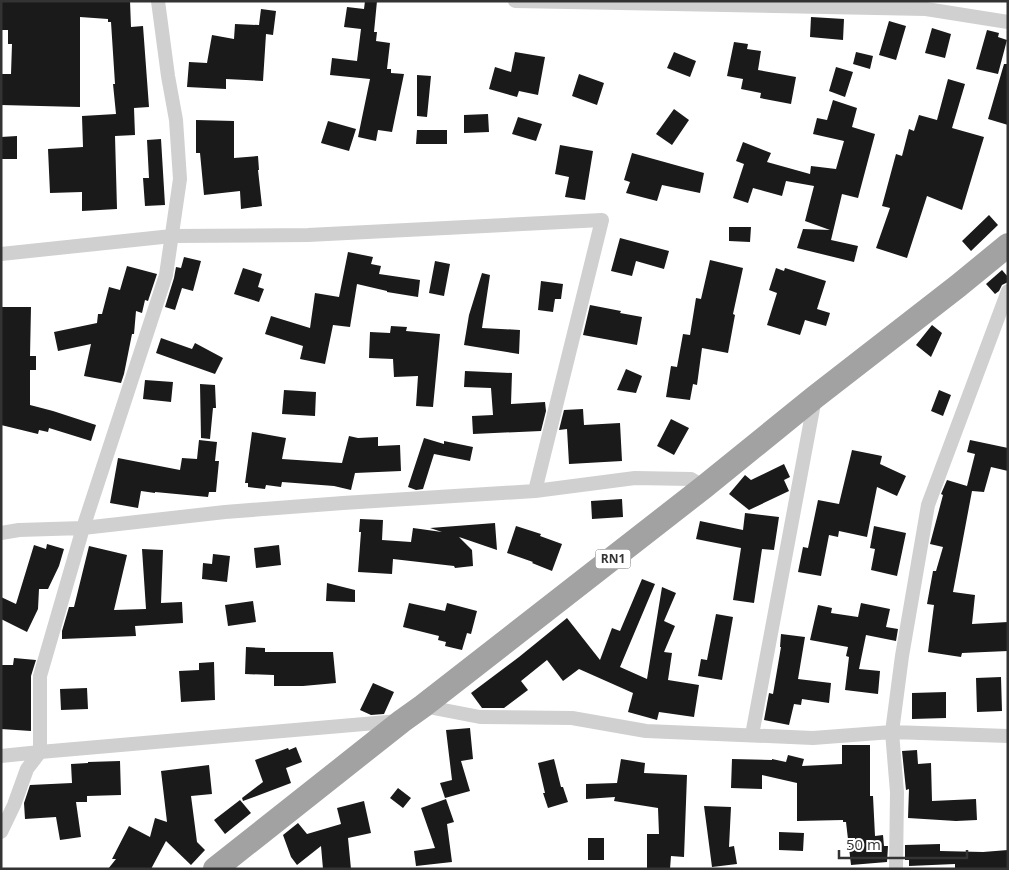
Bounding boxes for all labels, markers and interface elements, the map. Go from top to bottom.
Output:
road number: RN1 [596,550,630,568]
scale bar [839,828,966,860]
text: 50 m [846,834,881,854]

